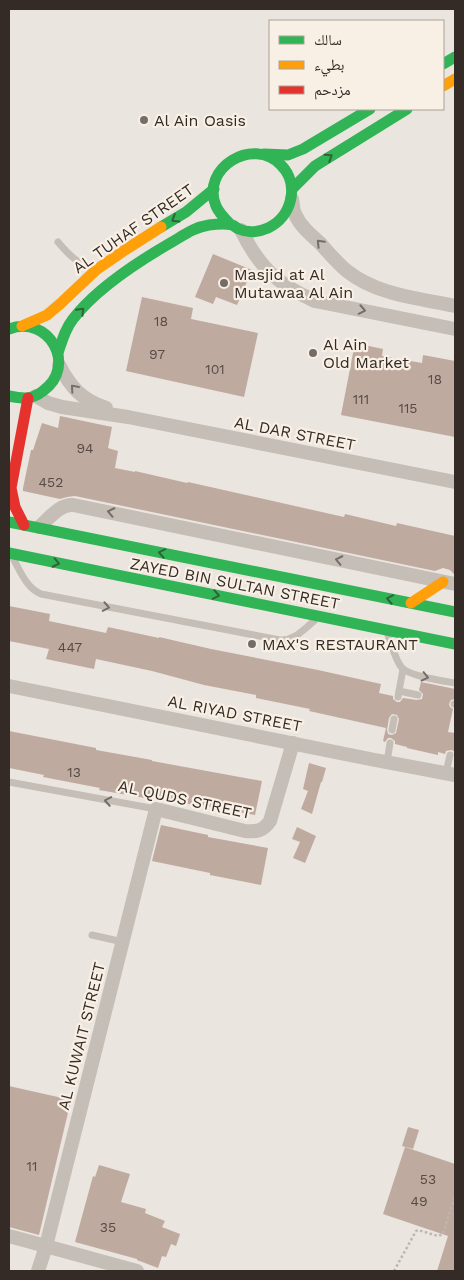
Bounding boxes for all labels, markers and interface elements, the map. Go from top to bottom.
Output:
legend [269,20,444,110]
text: سالك [314,31,342,49]
text: بطيء [314,56,344,77]
text: مزدحم [314,81,351,100]
place label: Al Ain Oasis [154,111,246,130]
marker: Al Ain Oasis [138,114,150,126]
one-way arrow [323,154,333,163]
street label: AL TUHAF STREET [69,179,198,277]
one-way arrow [171,213,180,222]
one-way arrow [317,240,326,249]
place label: Masjid at Al Mutawaa Al Ain [234,265,353,302]
marker: Masjid at Al Mutawaa Al Ain [218,277,230,289]
one-way arrow [357,304,366,315]
one-way arrow [75,307,84,316]
house number: 18 [154,313,168,329]
place label: Al Ain Old Market [323,335,409,372]
house number: 97 [149,346,165,362]
marker: Al Ain Old Market [307,347,319,359]
house number: 101 [205,361,225,377]
house number: 18 [428,371,442,387]
one-way arrow [71,384,80,393]
house number: 111 [353,391,369,407]
house number: 115 [398,400,418,416]
street label: AL DAR STREET [233,412,357,455]
house number: 94 [76,440,94,456]
house number: 452 [39,474,63,490]
one-way arrow [107,507,116,518]
one-way arrow [158,548,167,559]
street label: ZAYED BIN SULTAN STREET [128,554,342,613]
one-way arrow [335,555,343,566]
one-way arrow [52,557,61,568]
one-way arrow [211,590,220,600]
one-way arrow [386,594,395,604]
one-way arrow [101,601,110,611]
place label: MAX'S RESTAURANT [262,635,418,654]
marker: MAX'S RESTAURANT [246,638,258,650]
house number: 447 [58,639,82,655]
one-way arrow [421,671,429,682]
street label: AL RIYAD STREET [166,691,304,736]
house number: 13 [67,764,81,780]
street label: AL QUDS STREET [116,776,254,823]
one-way arrow [104,796,113,806]
street label: AL KUWAIT STREET [54,960,109,1112]
house number: 11 [27,1158,37,1174]
house number: 53 [420,1171,436,1187]
house number: 49 [410,1193,428,1209]
house number: 35 [100,1219,116,1235]

